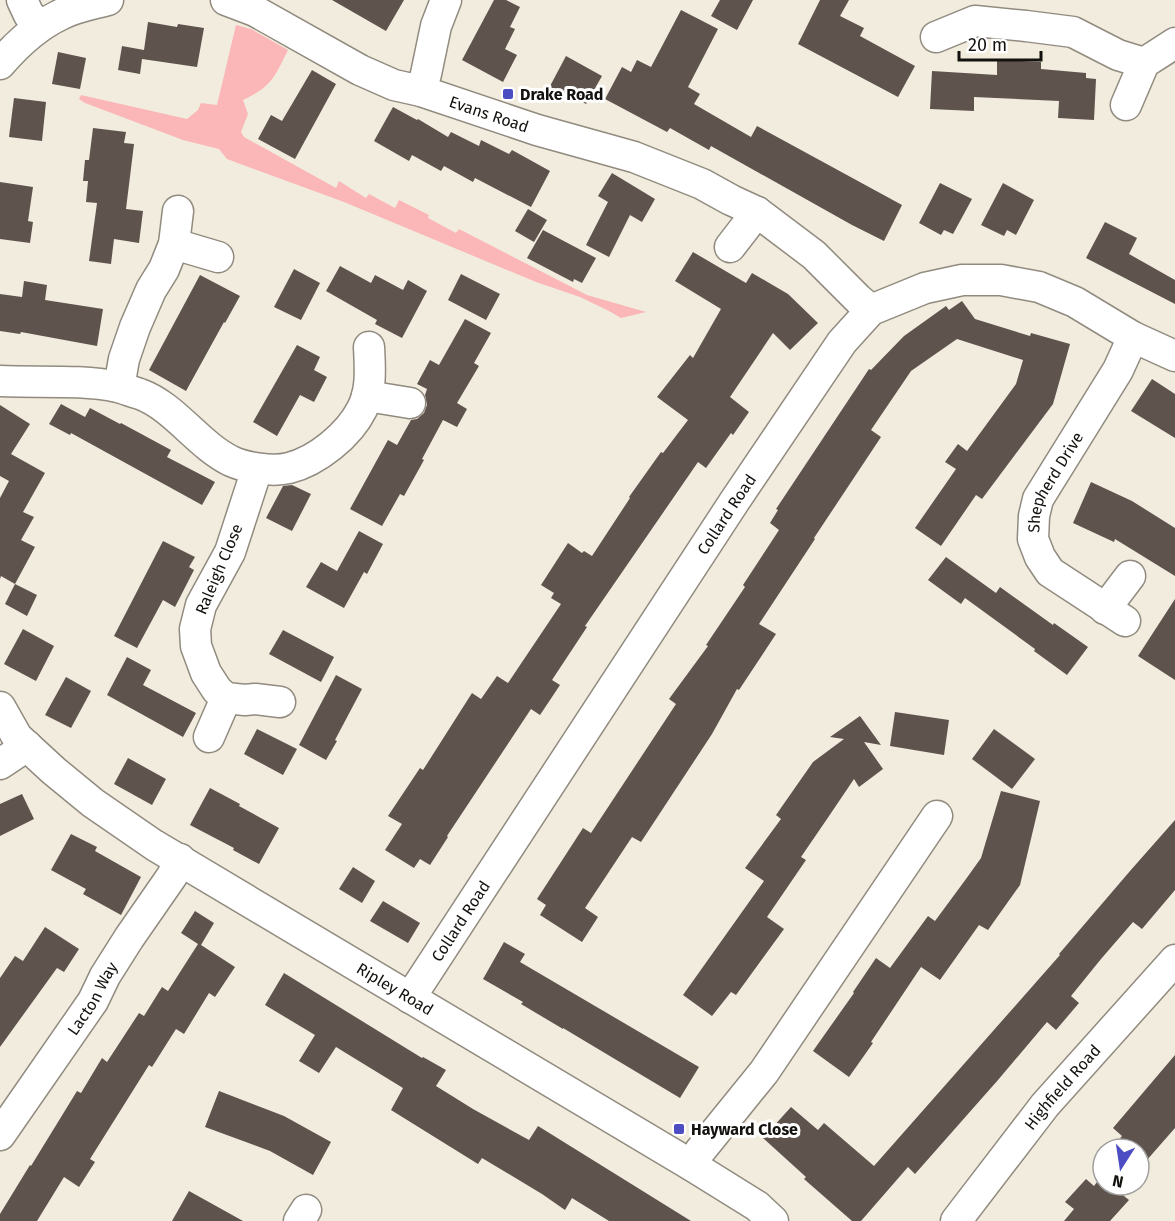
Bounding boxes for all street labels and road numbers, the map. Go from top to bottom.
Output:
street label: Evans Road [447,92,531,136]
street label: Shepherd Drive [1024,428,1087,533]
street label: Collard Road [693,470,760,558]
street label: Raleigh Close [191,521,247,617]
street label: Collard Road [427,877,494,965]
street label: Lacton Way [63,958,121,1038]
street label: Ripley Road [353,959,437,1019]
street label: Highfield Road [1020,1041,1104,1133]

